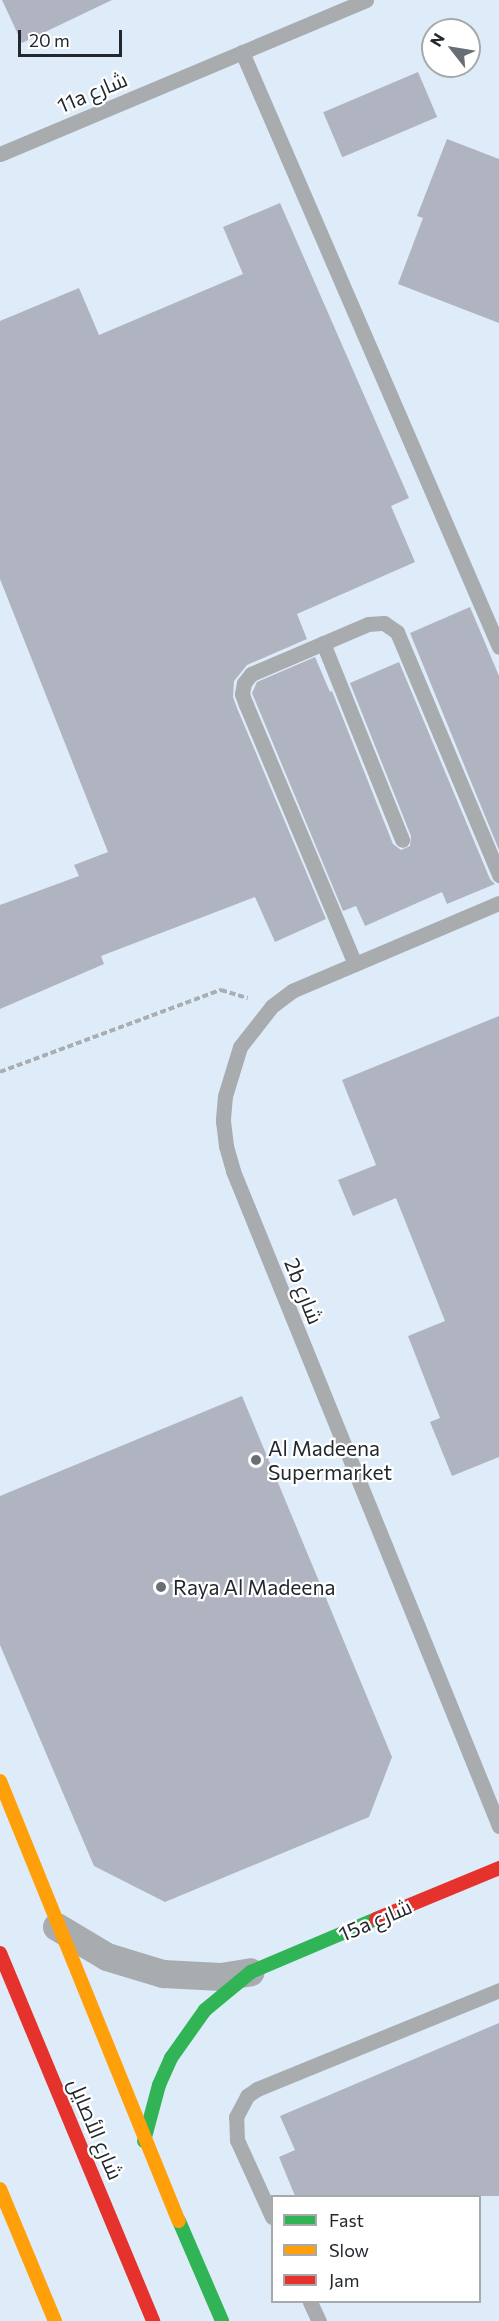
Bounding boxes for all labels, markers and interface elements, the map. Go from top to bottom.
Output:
scale bar [21,18,124,56]
north arrow [421,18,481,78]
text: 20 m [29,29,70,51]
text: N [426,29,448,50]
street label: 11a شارع [53,66,131,118]
street label: 2b شارع [279,1254,329,1328]
place label: Al Madeena Supermarket [268,1435,392,1485]
marker: Al Madeena Supermarket [249,1453,263,1467]
place label: Raya Al Madeena [173,1574,335,1600]
marker: Raya Al Madeena [154,1580,168,1594]
street label: 15a شارع [335,1893,415,1947]
street label: شارع الأصايل [63,2075,129,2183]
legend [271,2195,481,2303]
text: Fast [329,2209,364,2231]
text: Slow [329,2239,369,2261]
text: Jam [329,2269,359,2291]

